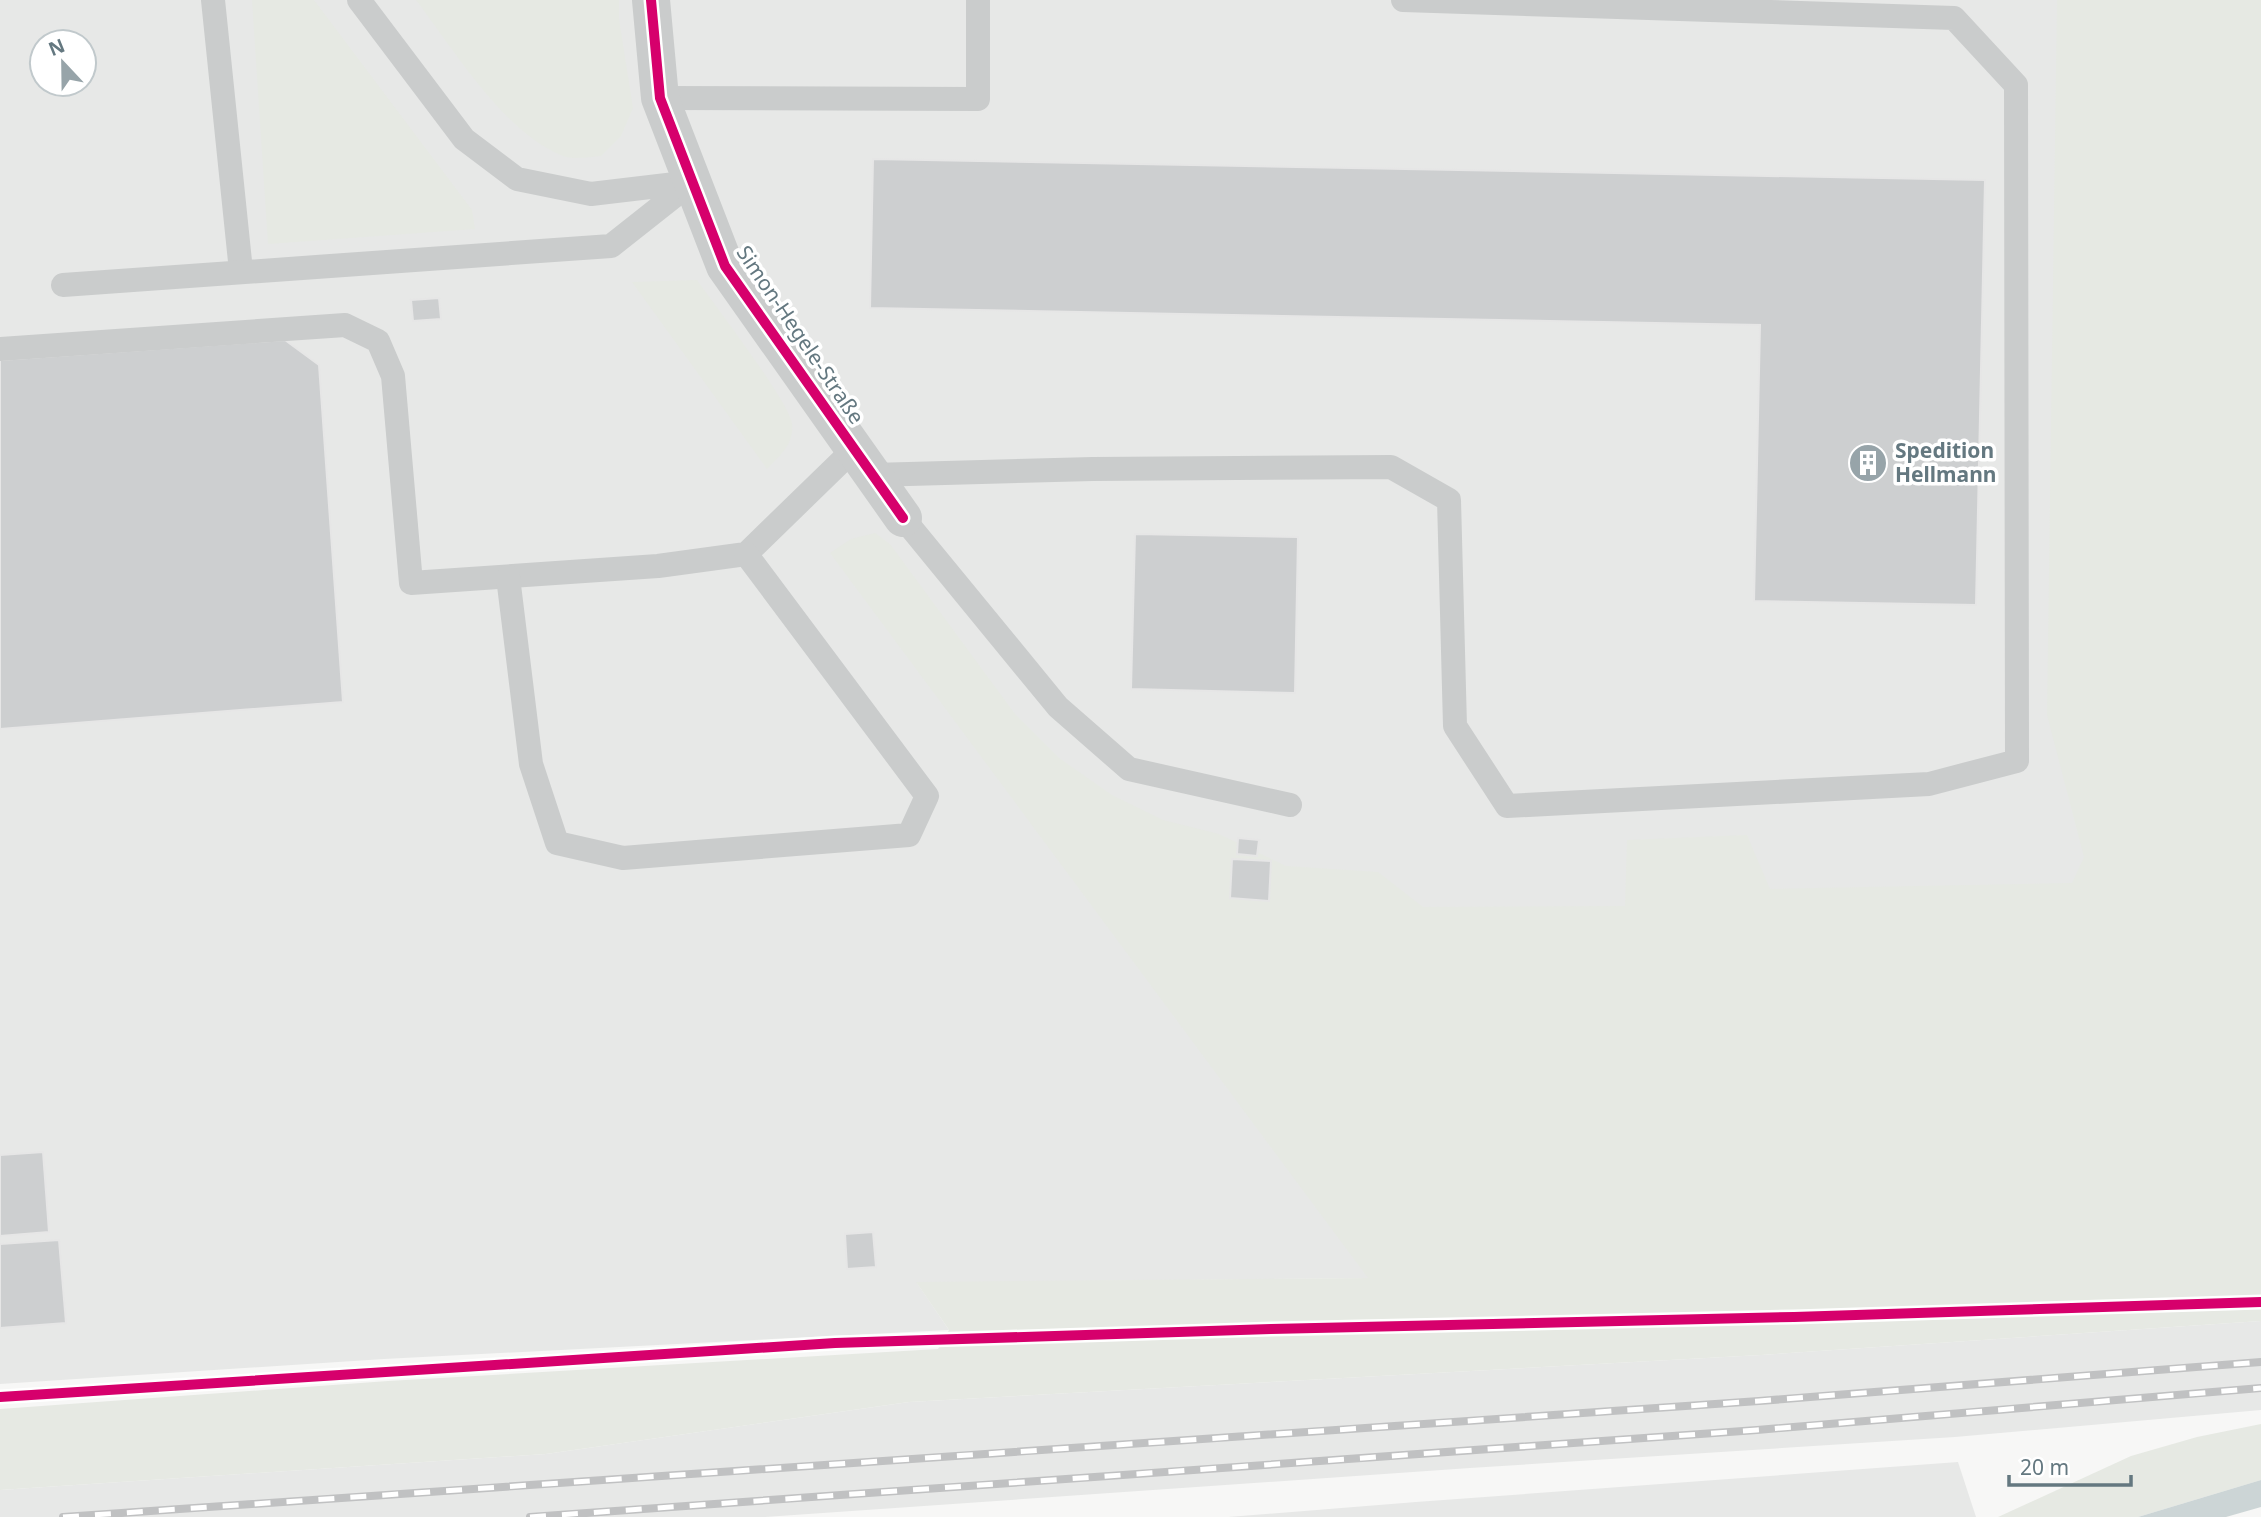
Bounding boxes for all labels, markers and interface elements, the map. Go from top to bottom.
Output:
north arrow [28,28,98,98]
text: N [45,32,69,62]
street label: Simon-Hegele-Straße [731,240,871,429]
place label: Spedition Hellmann [1895,436,1996,488]
building icon: Spedition Hellmann [1847,442,1889,484]
scale bar [2009,1444,2132,1488]
text: 20 m [2020,1453,2069,1481]

